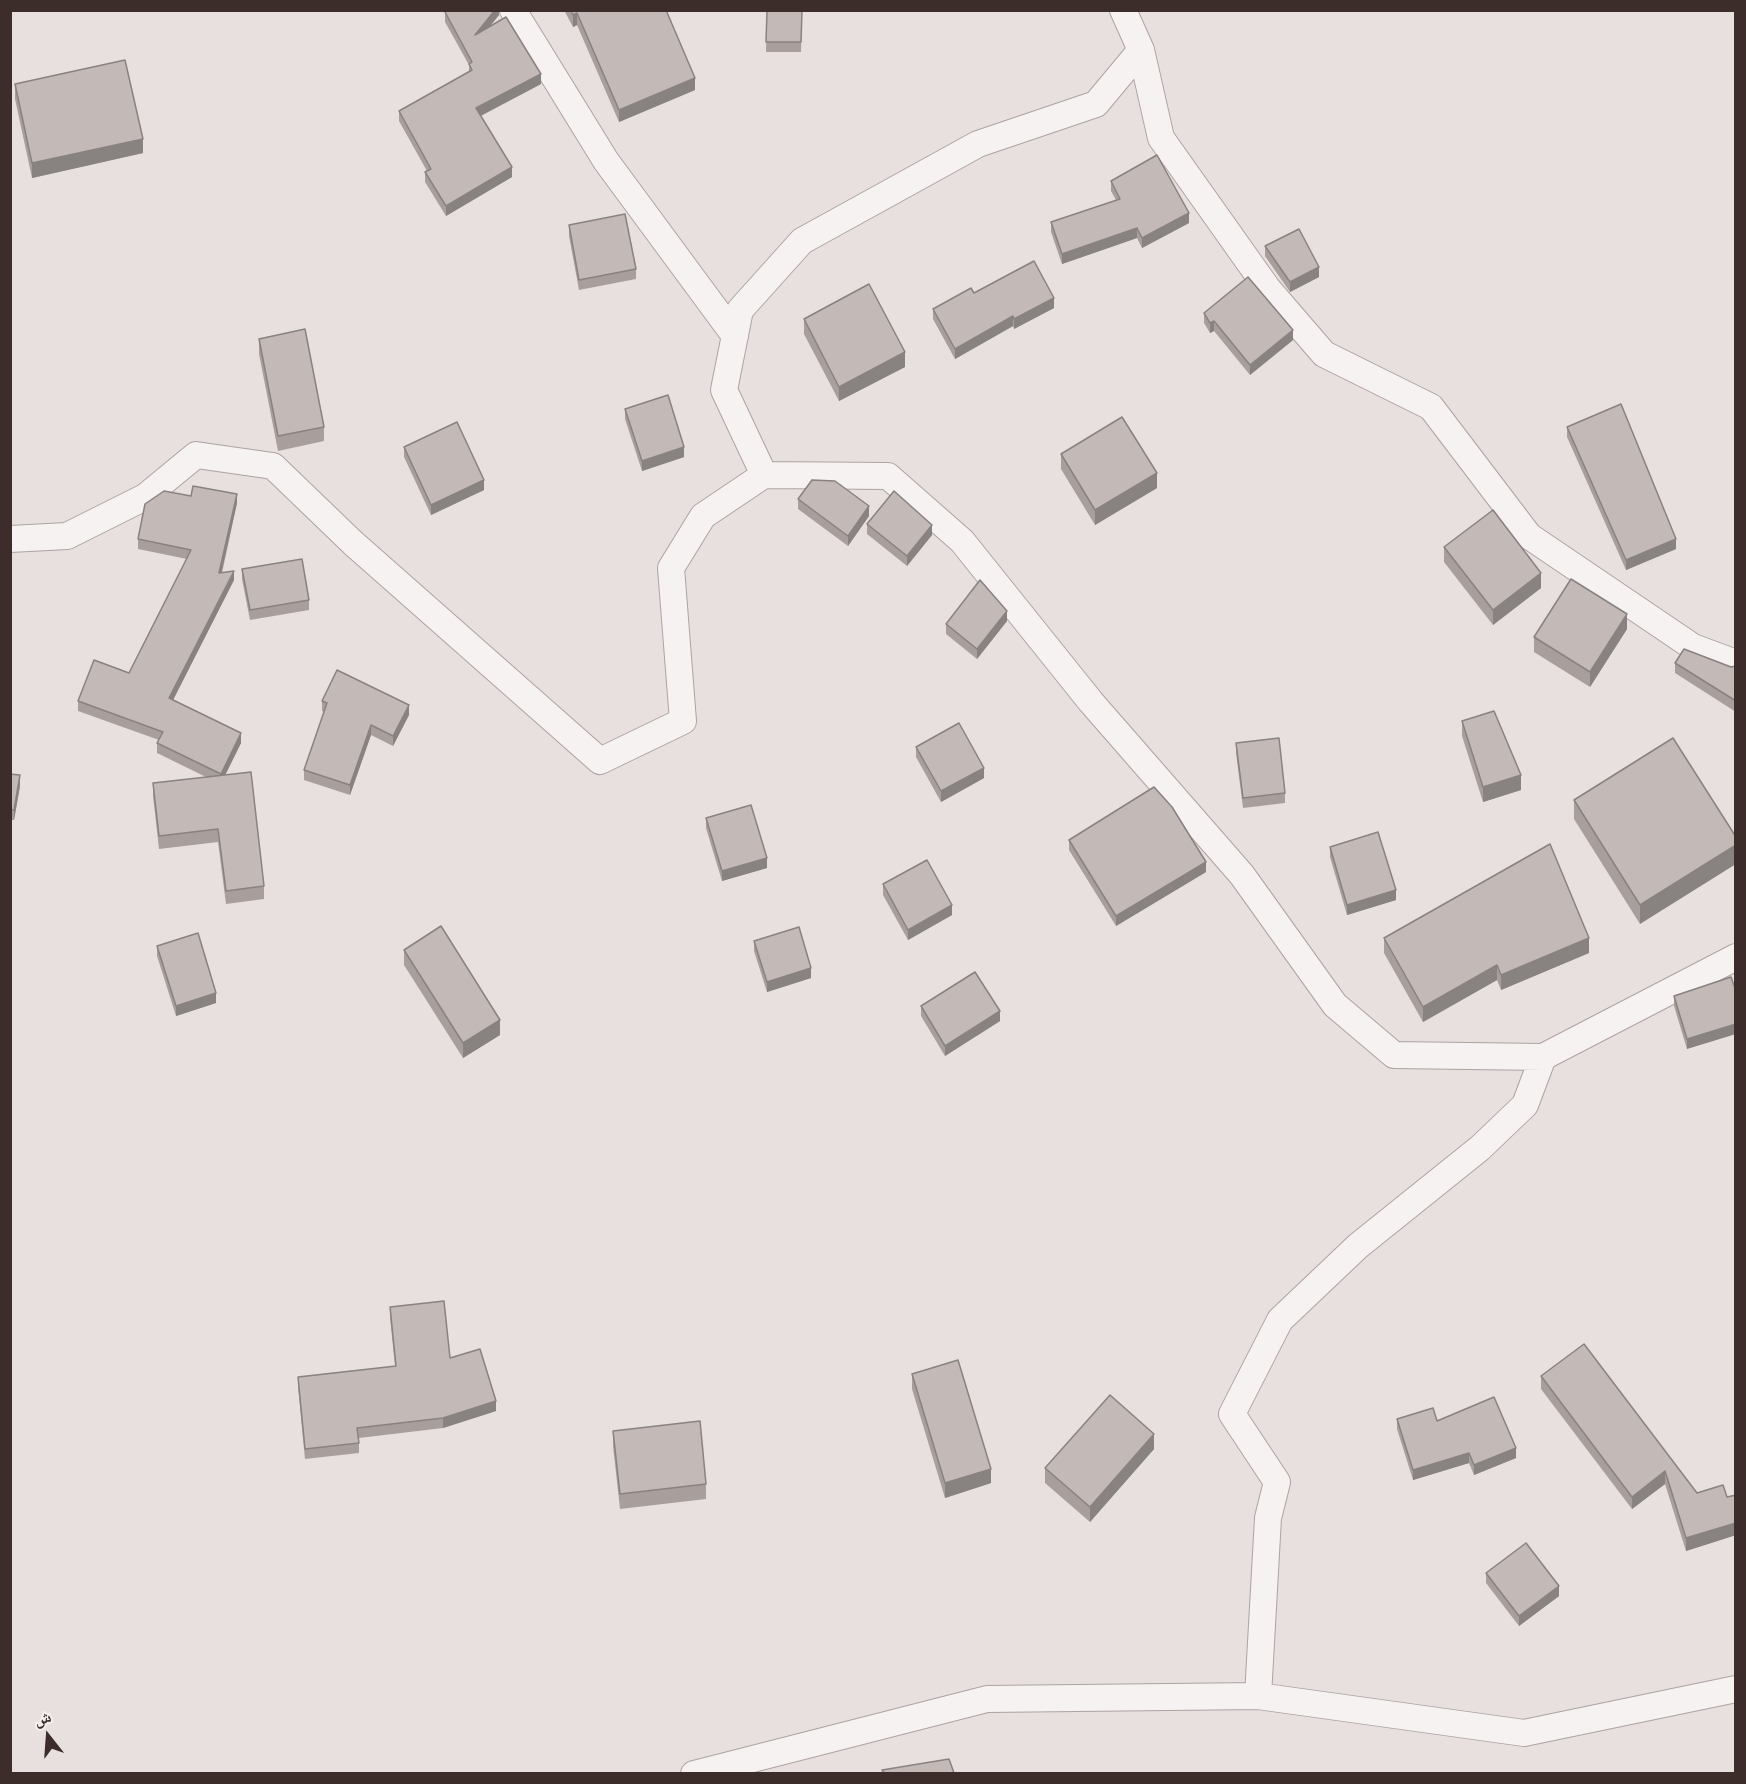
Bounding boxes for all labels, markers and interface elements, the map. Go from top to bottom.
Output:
north arrow [18,1706,78,1766]
text: ش [31,1706,54,1731]

